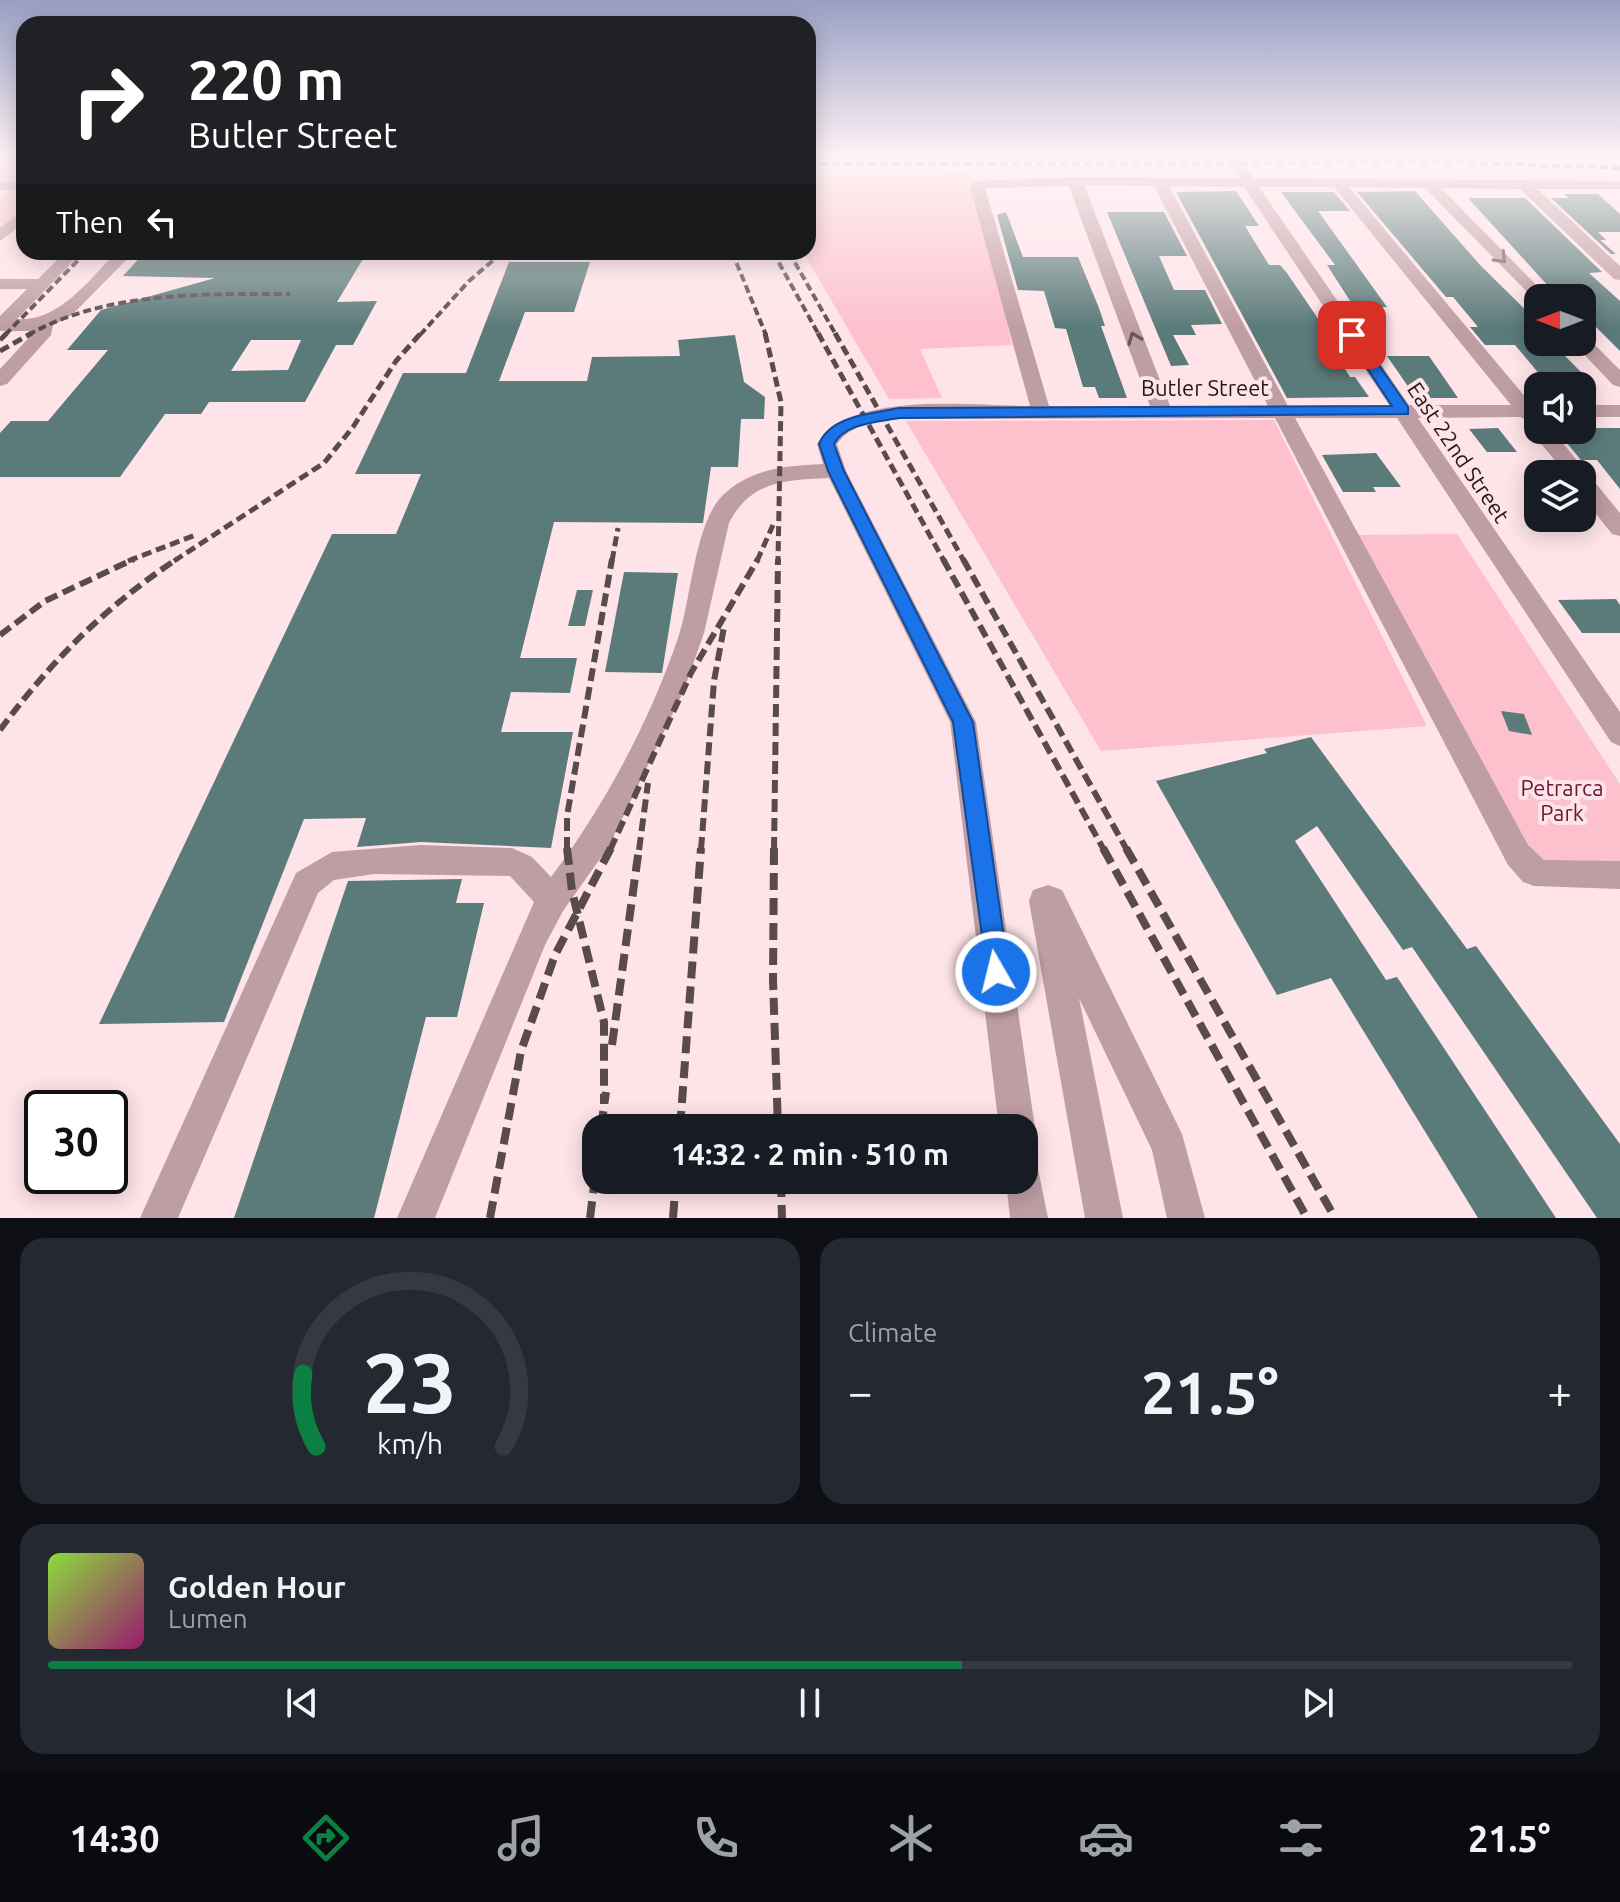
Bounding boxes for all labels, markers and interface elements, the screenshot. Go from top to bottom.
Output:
icon: right [56,48,160,152]
text: 220 m [188,48,344,111]
text: Butler Street [188,114,397,155]
icon: left [140,200,184,244]
text: Then [56,205,124,239]
one-way arrow [1492,249,1506,263]
north arrow [1524,284,1596,356]
map controls [1524,284,1596,532]
pin [1318,301,1386,369]
icon: arrive [1330,313,1374,357]
one-way arrow [1128,332,1144,346]
button: sound [1524,372,1596,444]
street label: Butler Street [1141,375,1269,400]
street label: East 22nd Street [1403,377,1515,527]
button: layers [1524,460,1596,532]
park label: Petrarca Park [1521,775,1603,825]
position arrow [954,930,1038,1014]
speed limit sign: 30 [24,1090,128,1194]
text: 14:32 · 2 min · 510 m [671,1137,949,1171]
text: Climate [848,1318,937,1347]
text: 23 [363,1335,457,1429]
text: 21.5° [1141,1358,1279,1425]
text: − [848,1367,873,1416]
text: + [1547,1367,1572,1416]
text: km/h [377,1427,443,1459]
text: Golden Hour [168,1570,346,1604]
text: Lumen [168,1604,248,1633]
icon: previous [280,1681,324,1725]
icon: pause [788,1681,832,1725]
icon: next [1296,1681,1340,1725]
icon: directions [298,1810,354,1866]
icon: music [493,1810,549,1866]
icon: phone [688,1810,744,1866]
icon: climate [883,1810,939,1866]
icon: car [1078,1810,1134,1866]
icon: filters [1273,1810,1329,1866]
text: 14:30 [69,1818,160,1859]
text: 21.5° [1468,1818,1550,1859]

